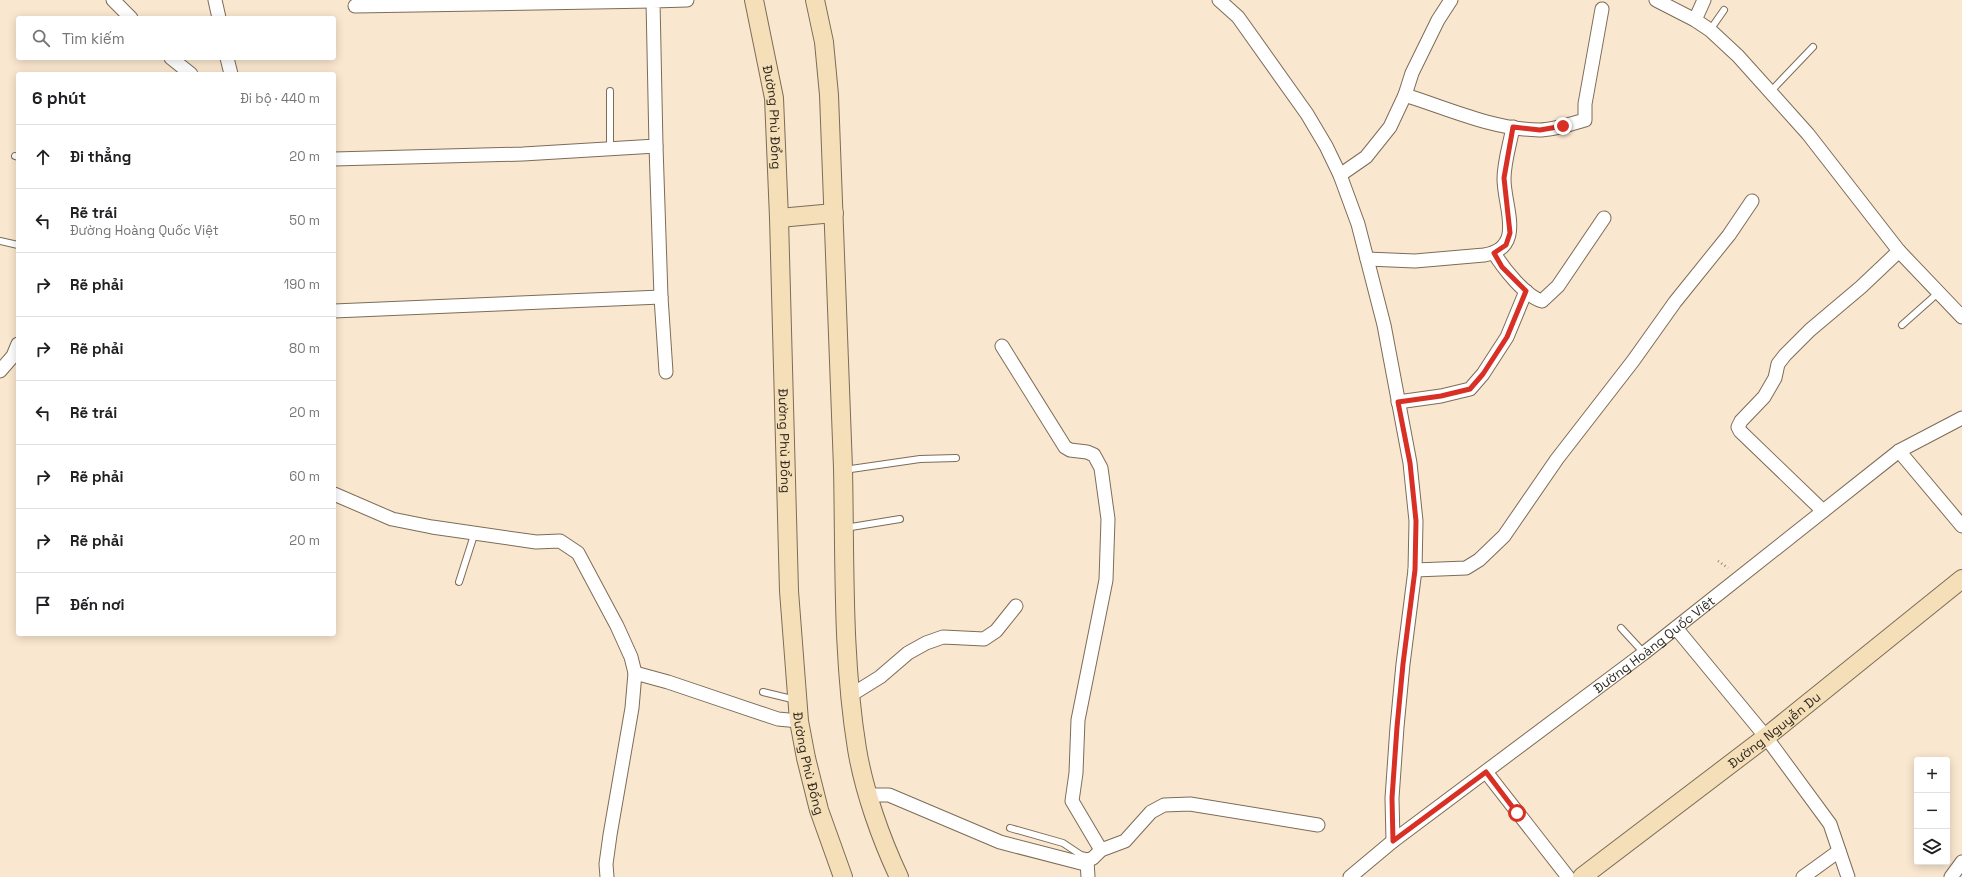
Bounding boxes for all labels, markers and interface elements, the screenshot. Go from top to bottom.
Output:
search box [16,16,336,60]
icon: search [30,27,52,49]
text: Tìm kiếm [62,29,125,48]
street label: Đường Phù Đổng [758,64,785,170]
text: 6 phút [32,87,86,109]
text: Đi bộ · 440 m [240,90,320,107]
route end [1554,117,1572,135]
icon: ahead [32,146,54,168]
text: Đi thẳng [70,147,131,166]
text: 20 m [289,148,320,165]
text: Rẽ trái [70,203,117,222]
icon: left [32,210,54,232]
text: 50 m [289,212,320,229]
text: Đường Hoàng Quốc Việt [70,222,219,239]
icon: right [32,274,54,296]
text: Rẽ phải [70,275,123,294]
text: 190 m [284,276,320,293]
icon: right [32,338,54,360]
text: Rẽ phải [70,339,123,358]
text: 80 m [289,340,320,357]
street label: Đường Phù Đổng [775,388,794,493]
icon: left [32,402,54,424]
text: Rẽ trái [70,403,117,422]
text: 20 m [289,404,320,421]
icon: right [32,466,54,488]
text: Rẽ phải [70,467,123,486]
text: 60 m [289,468,320,485]
icon: right [32,530,54,552]
text: Rẽ phải [70,531,123,550]
text: 20 m [289,532,320,549]
street label: Đường Hoàng Quốc Việt [1590,592,1718,697]
icon: arrive [32,594,54,616]
text: Đến nơi [70,595,125,614]
street label: Đường Nguyễn Du [1725,688,1824,772]
street label: Đường Phù Đổng [789,711,828,817]
map controls [1914,757,1950,865]
button: + [1914,757,1950,793]
button: − [1914,793,1950,829]
route start [1508,804,1526,822]
button: layers [1914,829,1950,865]

